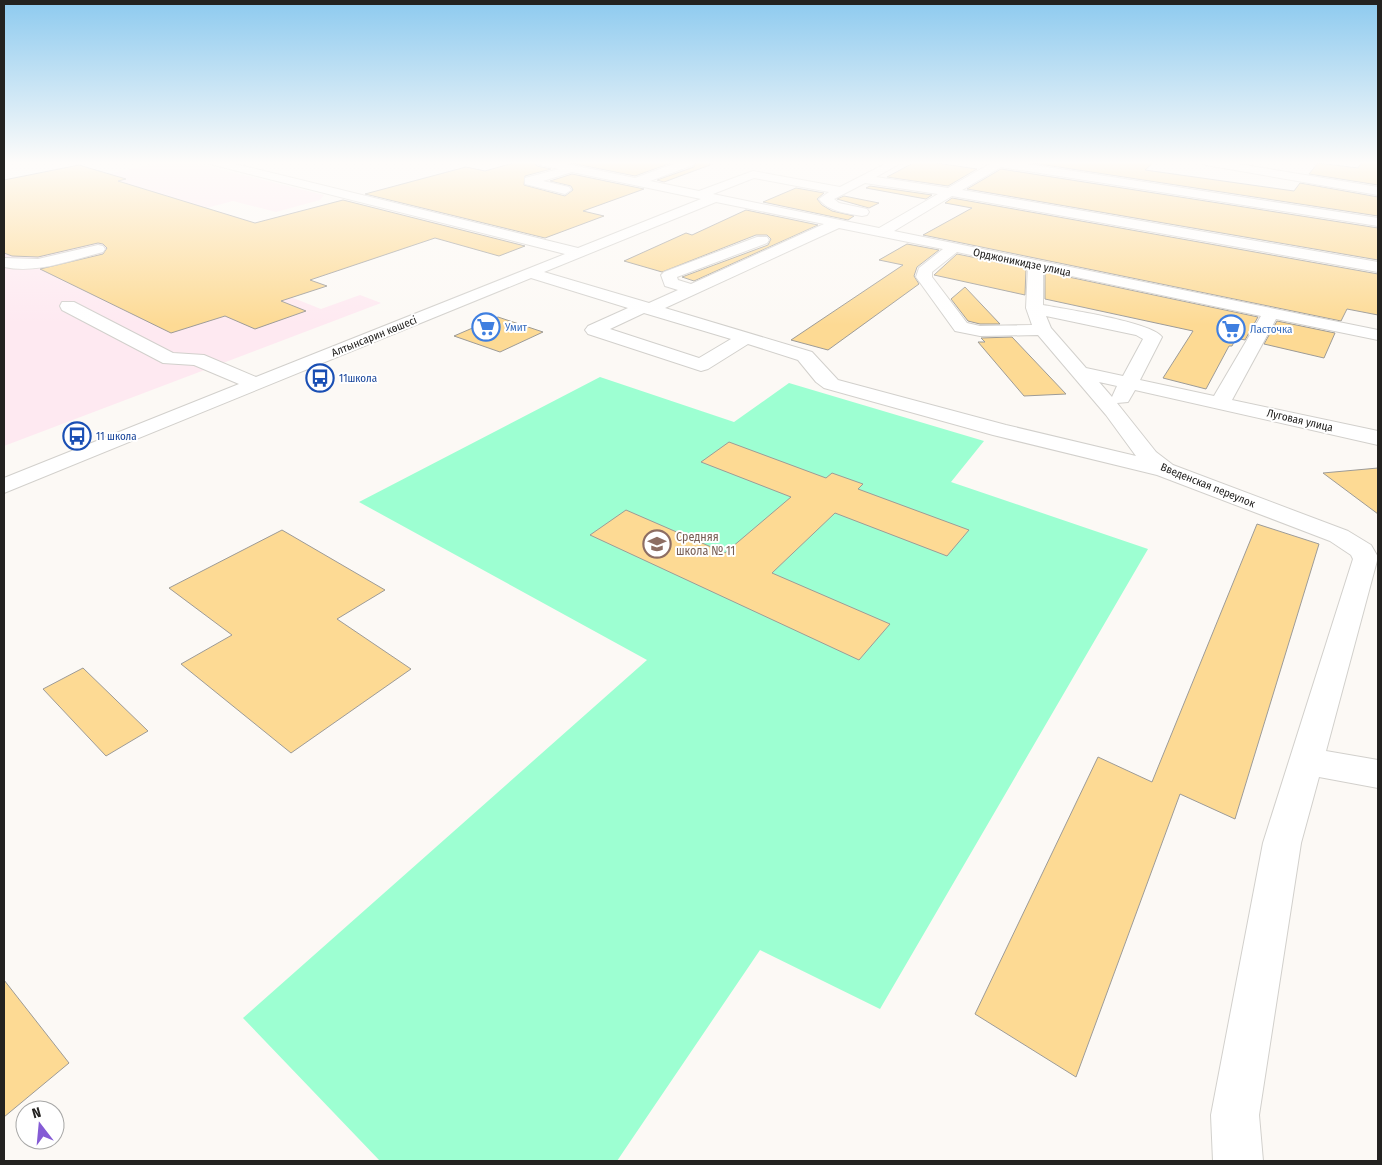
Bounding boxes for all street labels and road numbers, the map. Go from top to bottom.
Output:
street label: Орджоникидзе улица [972,246,1072,279]
street label: Алтынсарин көшесі [330,313,419,360]
street label: Луговая улица [1266,407,1334,434]
street label: Введенская переулок [1159,461,1258,511]

